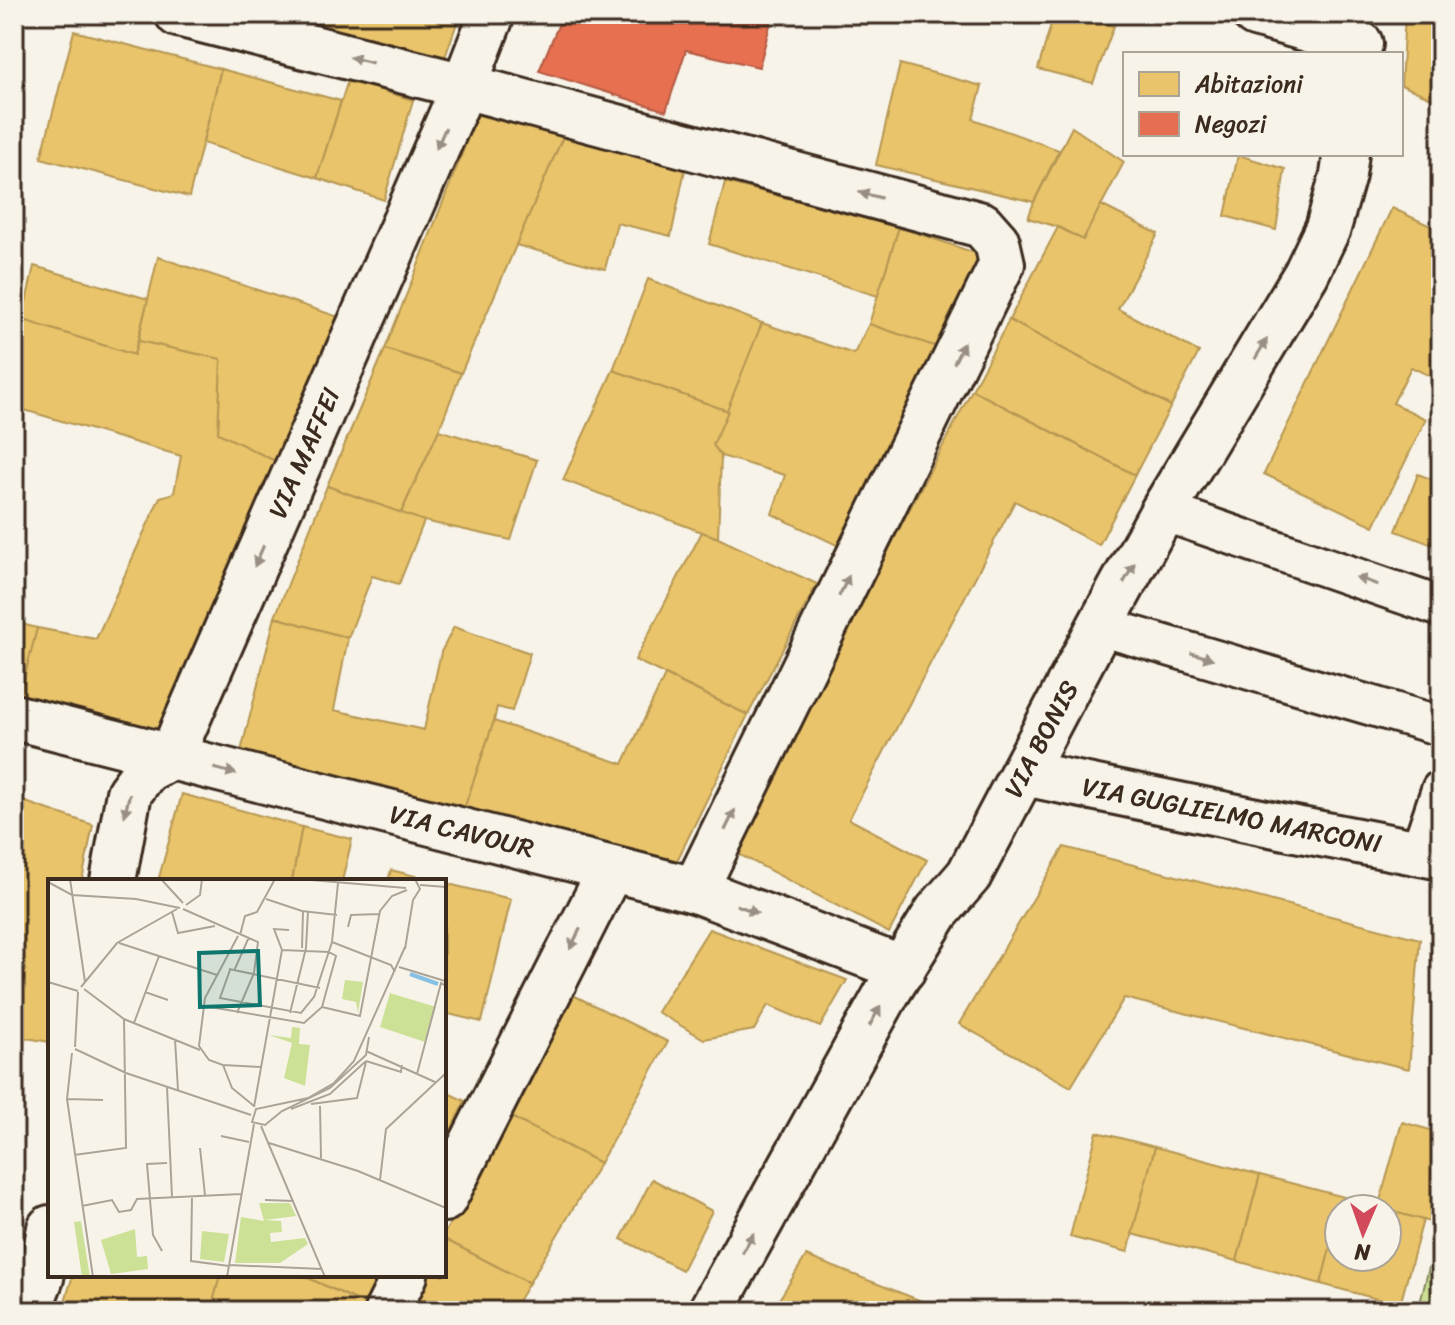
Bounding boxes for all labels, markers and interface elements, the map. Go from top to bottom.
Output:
legend [1123,52,1403,156]
one-way arrow [349,53,374,65]
text: Abitazioni [1194,63,1304,105]
text: Negozi [1195,103,1267,145]
one-way arrow [435,126,448,150]
one-way arrow [858,188,883,200]
one-way arrow [1254,338,1268,360]
one-way arrow [952,341,966,364]
street label: VIA MAFFEI [255,380,353,526]
one-way arrow [252,544,266,568]
one-way arrow [1123,561,1136,584]
one-way arrow [837,575,851,598]
one-way arrow [1355,575,1379,587]
one-way arrow [1190,650,1214,663]
street label: VIA BONIS [991,672,1091,806]
street label: VIA GUGLIELMO MARCONI [1078,763,1386,867]
one-way arrow [213,765,238,777]
street label: VIA CAVOUR [385,791,539,871]
one-way arrow [121,792,133,817]
one-way arrow [723,808,737,831]
inset map [48,879,446,1277]
one-way arrow [735,903,759,916]
one-way arrow [569,928,583,950]
one-way arrow [868,1004,881,1027]
north arrow [1323,1193,1403,1273]
one-way arrow [741,1232,755,1254]
text: N [1353,1233,1372,1272]

